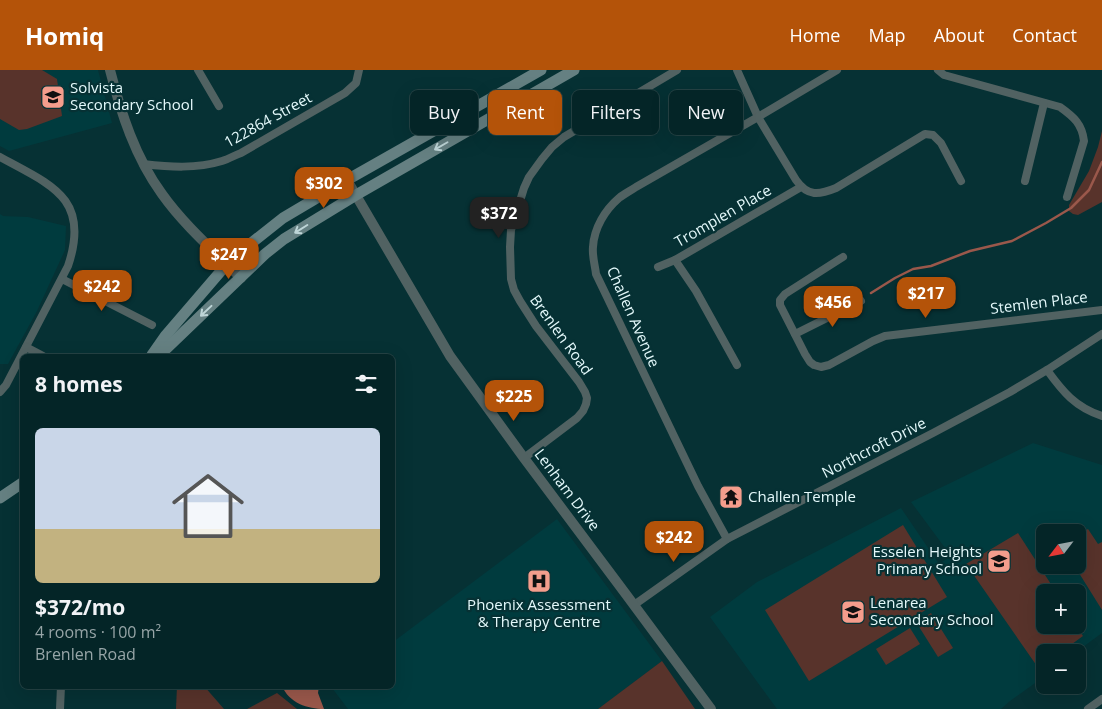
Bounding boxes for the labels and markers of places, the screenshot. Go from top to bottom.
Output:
place label: Solvista Secondary School [70,77,194,114]
school or university icon: Solvista Secondary School [40,84,66,110]
pin: $302 [294,166,354,209]
pin: $372 [469,196,529,239]
pin: $247 [199,238,259,280]
pin: $242 [72,270,132,312]
pin: $217 [896,276,956,319]
pin: $456 [803,286,863,328]
pin: $225 [484,380,544,422]
temple icon: Challen Temple [718,484,744,510]
place label: Challen Temple [748,486,856,506]
pin: $242 [644,520,704,563]
place label: Esselen Heights Primary School [873,541,982,578]
school or university icon: Esselen Heights Primary School [986,548,1012,574]
hospital icon: Phoenix Assessment & Therapy Centre [526,568,552,594]
place label: Lenarea Secondary School [870,592,994,629]
place label: Phoenix Assessment & Therapy Centre [467,594,611,631]
school or university icon: Lenarea Secondary School [840,599,866,625]

